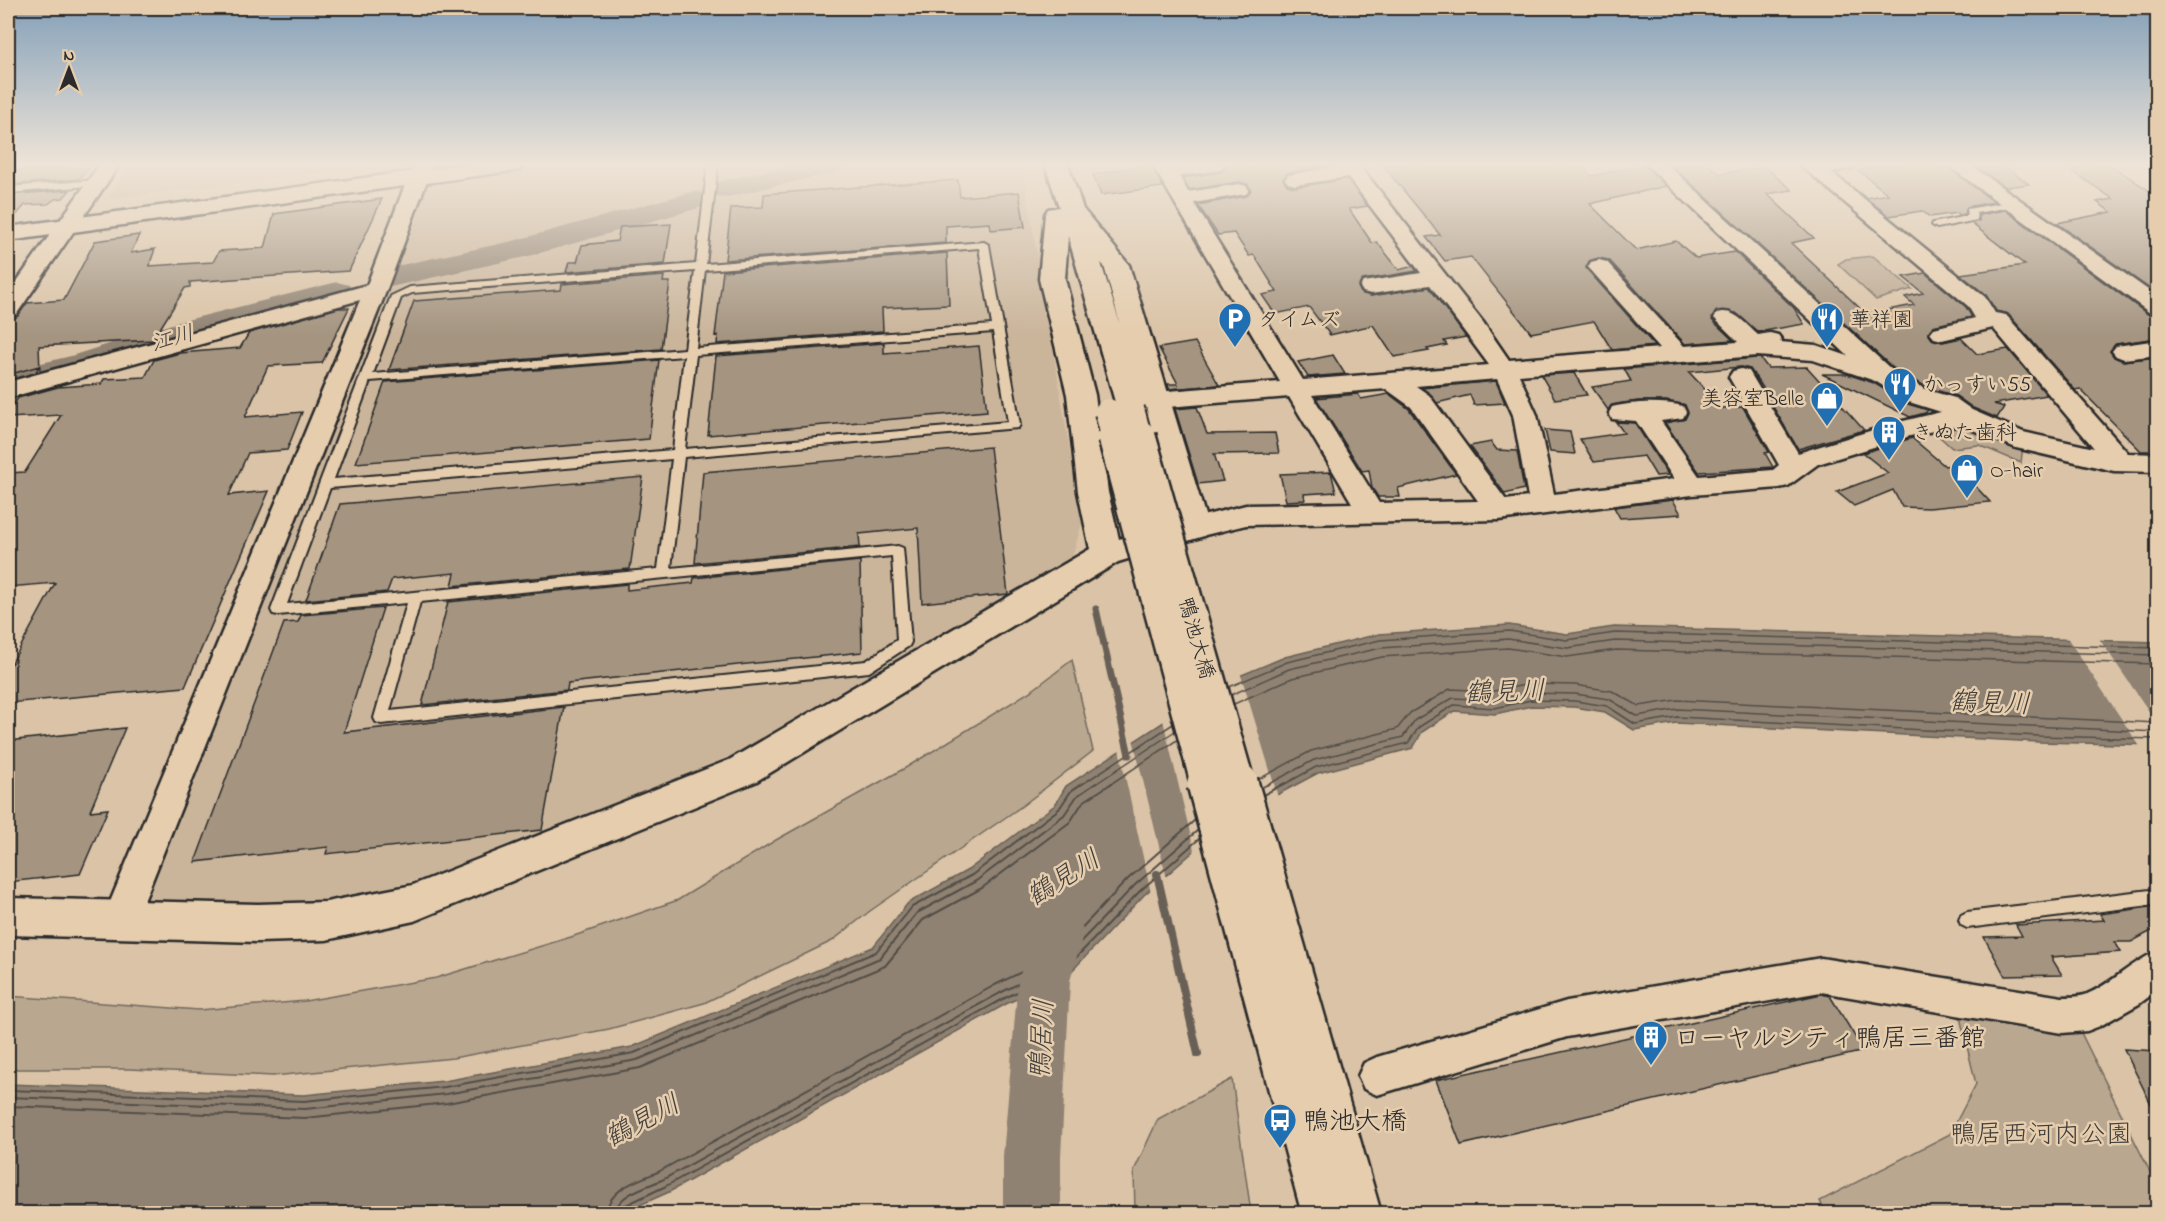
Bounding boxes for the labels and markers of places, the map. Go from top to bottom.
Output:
parking icon: タイムズ [1217,301,1253,348]
restaurant icon: 華祥園 [1809,301,1845,348]
place label: タイムズ [1258,306,1340,336]
place label: 華祥園 [1850,306,1913,336]
restaurant icon: かっすい55 [1882,366,1918,413]
place label: かっすい55 [1923,371,2031,401]
shop icon: 美容室Belle [1809,380,1845,427]
place label: 美容室Belle [1701,385,1805,415]
building icon: きぬた歯科 [1871,414,1907,461]
place label: きぬた歯科 [1912,419,2017,449]
shop icon: O-hair [1949,452,1985,499]
place label: O-hair [1990,457,2044,487]
building icon: ローヤルシティ鴨居三番館 [1633,1019,1669,1066]
place label: ローヤルシティ鴨居三番館 [1674,1021,1985,1059]
bus stop icon: 鴨池大橋 [1262,1102,1298,1149]
place label: 鴨池大橋 [1303,1104,1407,1142]

